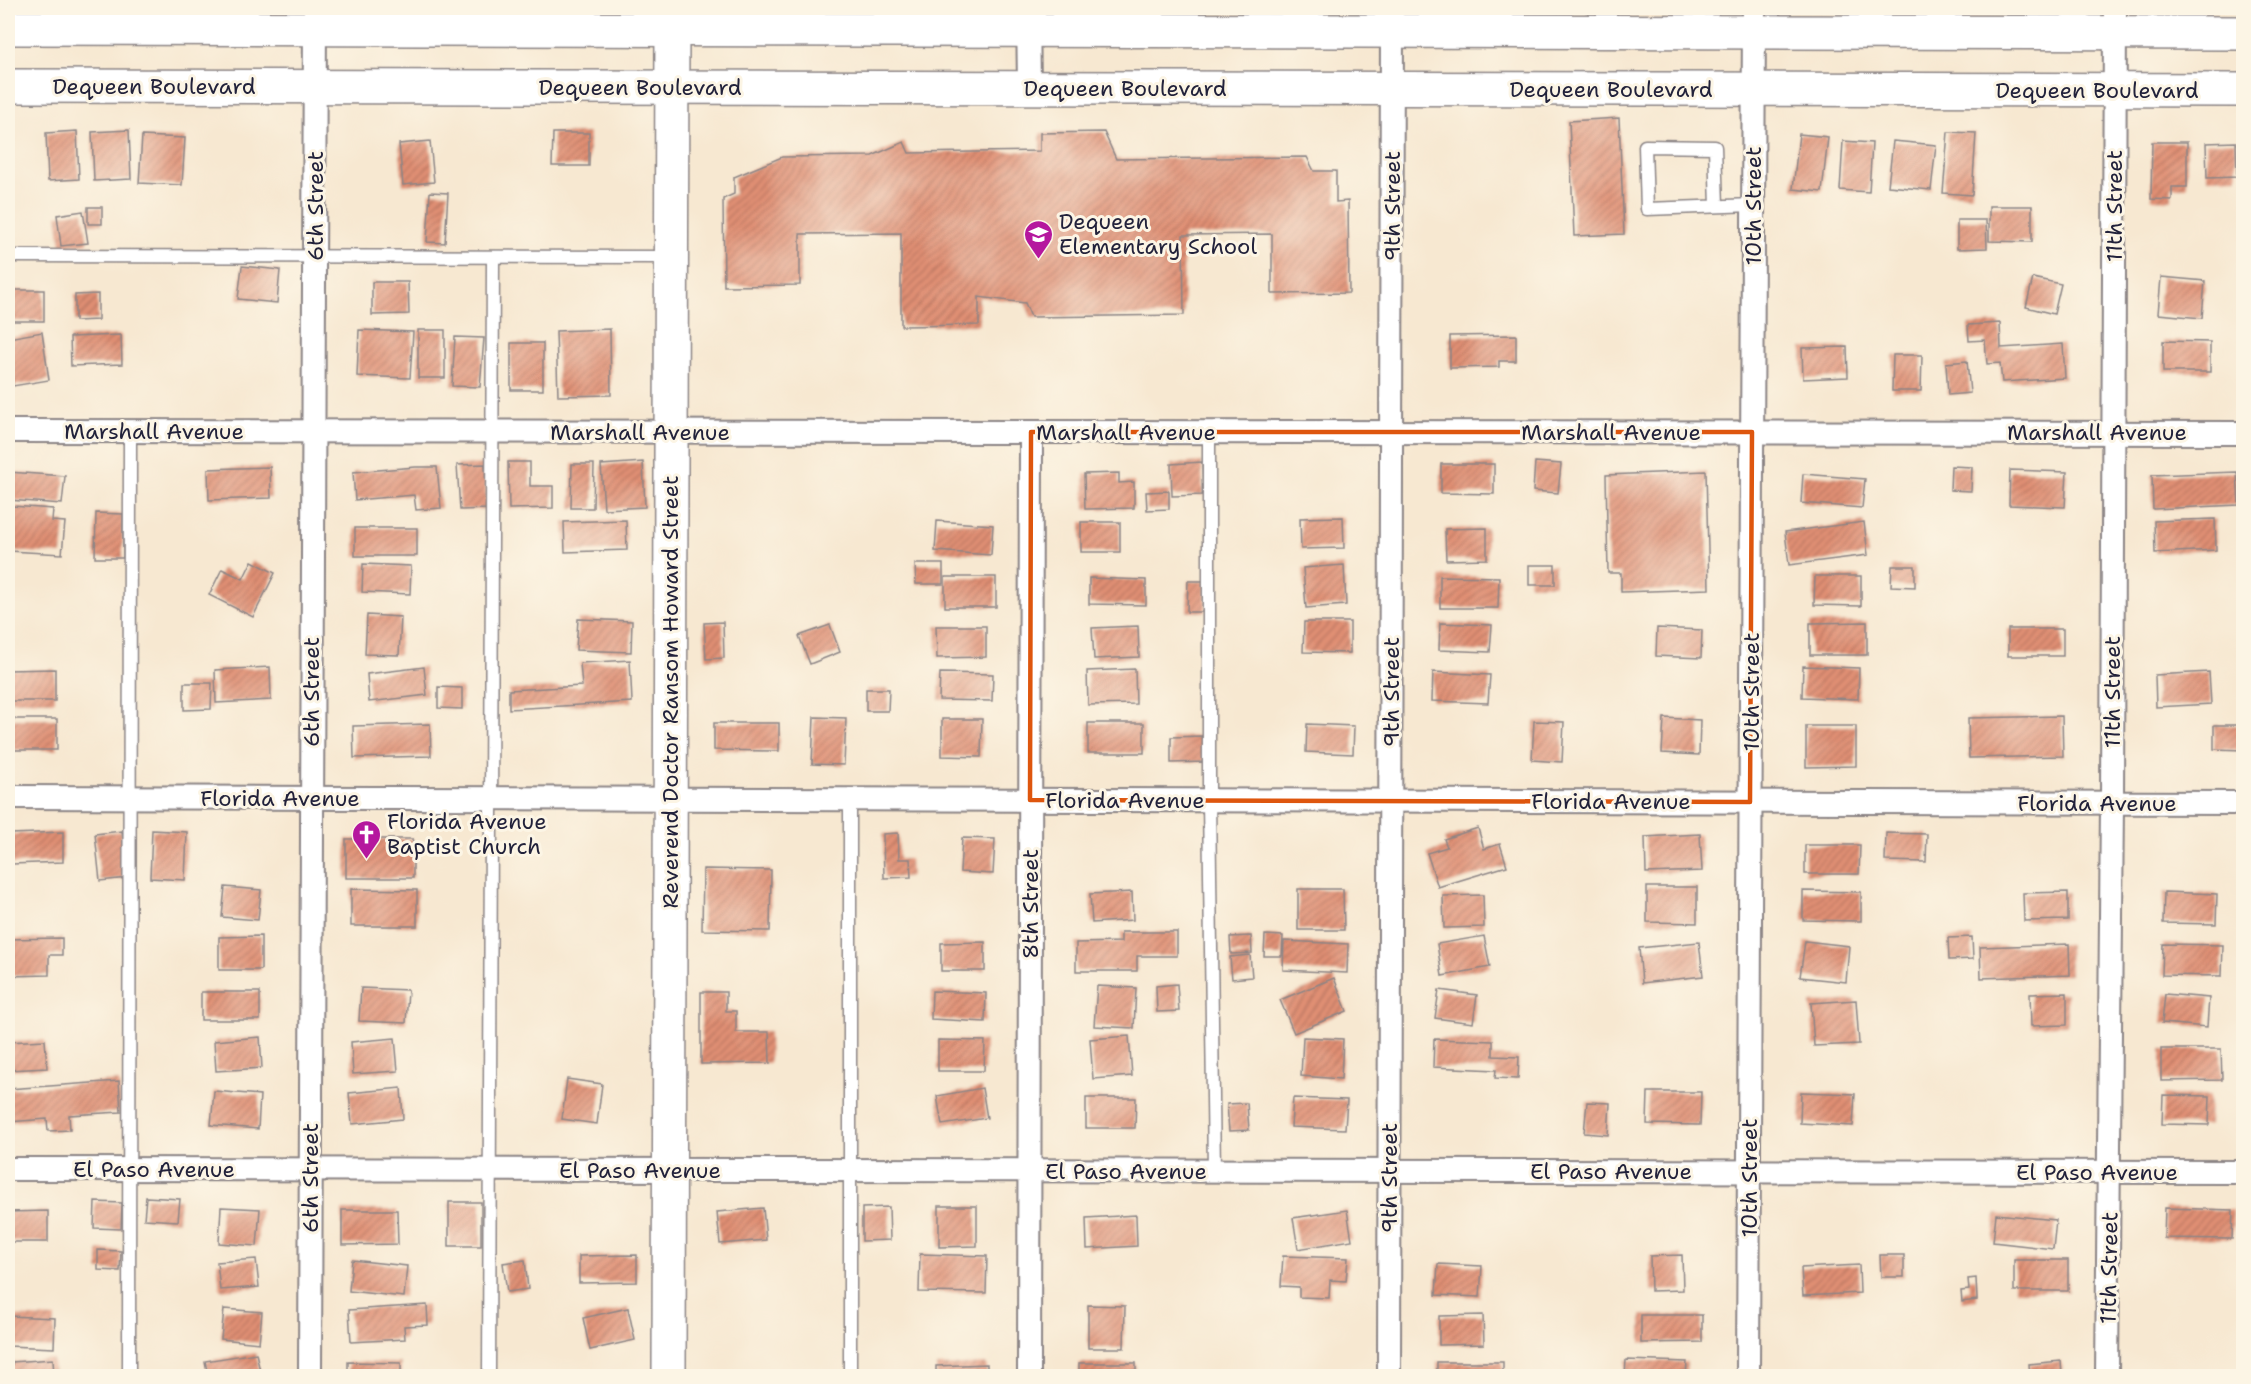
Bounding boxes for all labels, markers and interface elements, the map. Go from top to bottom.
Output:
street label: Dequeen Boulevard [52,72,256,101]
street label: Dequeen Boulevard [538,73,742,102]
street label: Dequeen Boulevard [1023,74,1227,103]
street label: Dequeen Boulevard [1509,75,1713,104]
street label: Dequeen Boulevard [1995,76,2199,105]
street label: 10th Street [1739,146,1768,266]
street label: 11th Street [2100,150,2129,262]
street label: 6th Street [301,151,330,261]
street label: 9th Street [1378,151,1407,261]
place label: Dequeen Elementary School [1059,207,1257,261]
school or university icon: Dequeen Elementary School [1022,218,1054,260]
street label: Marshall Avenue [64,417,244,446]
street label: Marshall Avenue [550,418,730,447]
street label: Marshall Avenue [1036,418,1216,447]
street label: Marshall Avenue [1521,418,1701,447]
street label: Marshall Avenue [2007,418,2187,447]
street label: Reverend Doctor Ransom Howard Street [656,475,685,909]
street label: 10th Street [1737,632,1766,752]
street label: 11th Street [2098,636,2127,748]
street label: 6th Street [297,637,326,747]
street label: 9th Street [1377,637,1406,747]
street label: Florida Avenue [200,784,360,813]
street label: Florida Avenue [1045,786,1205,815]
street label: Florida Avenue [1531,787,1691,816]
street label: Florida Avenue [2017,789,2177,818]
place label: Florida Avenue Baptist Church [387,807,547,861]
church icon: Florida Avenue Baptist Church [350,818,382,860]
street label: 8th Street [1016,849,1045,959]
street label: 10th Street [1735,1118,1764,1238]
street label: 6th Street [296,1123,325,1233]
street label: 9th Street [1375,1123,1404,1233]
street label: El Paso Avenue [73,1155,235,1184]
street label: El Paso Avenue [559,1156,721,1185]
street label: El Paso Avenue [1045,1157,1207,1186]
street label: El Paso Avenue [1530,1157,1692,1186]
street label: El Paso Avenue [2016,1158,2178,1187]
street label: 11th Street [2094,1212,2124,1324]

